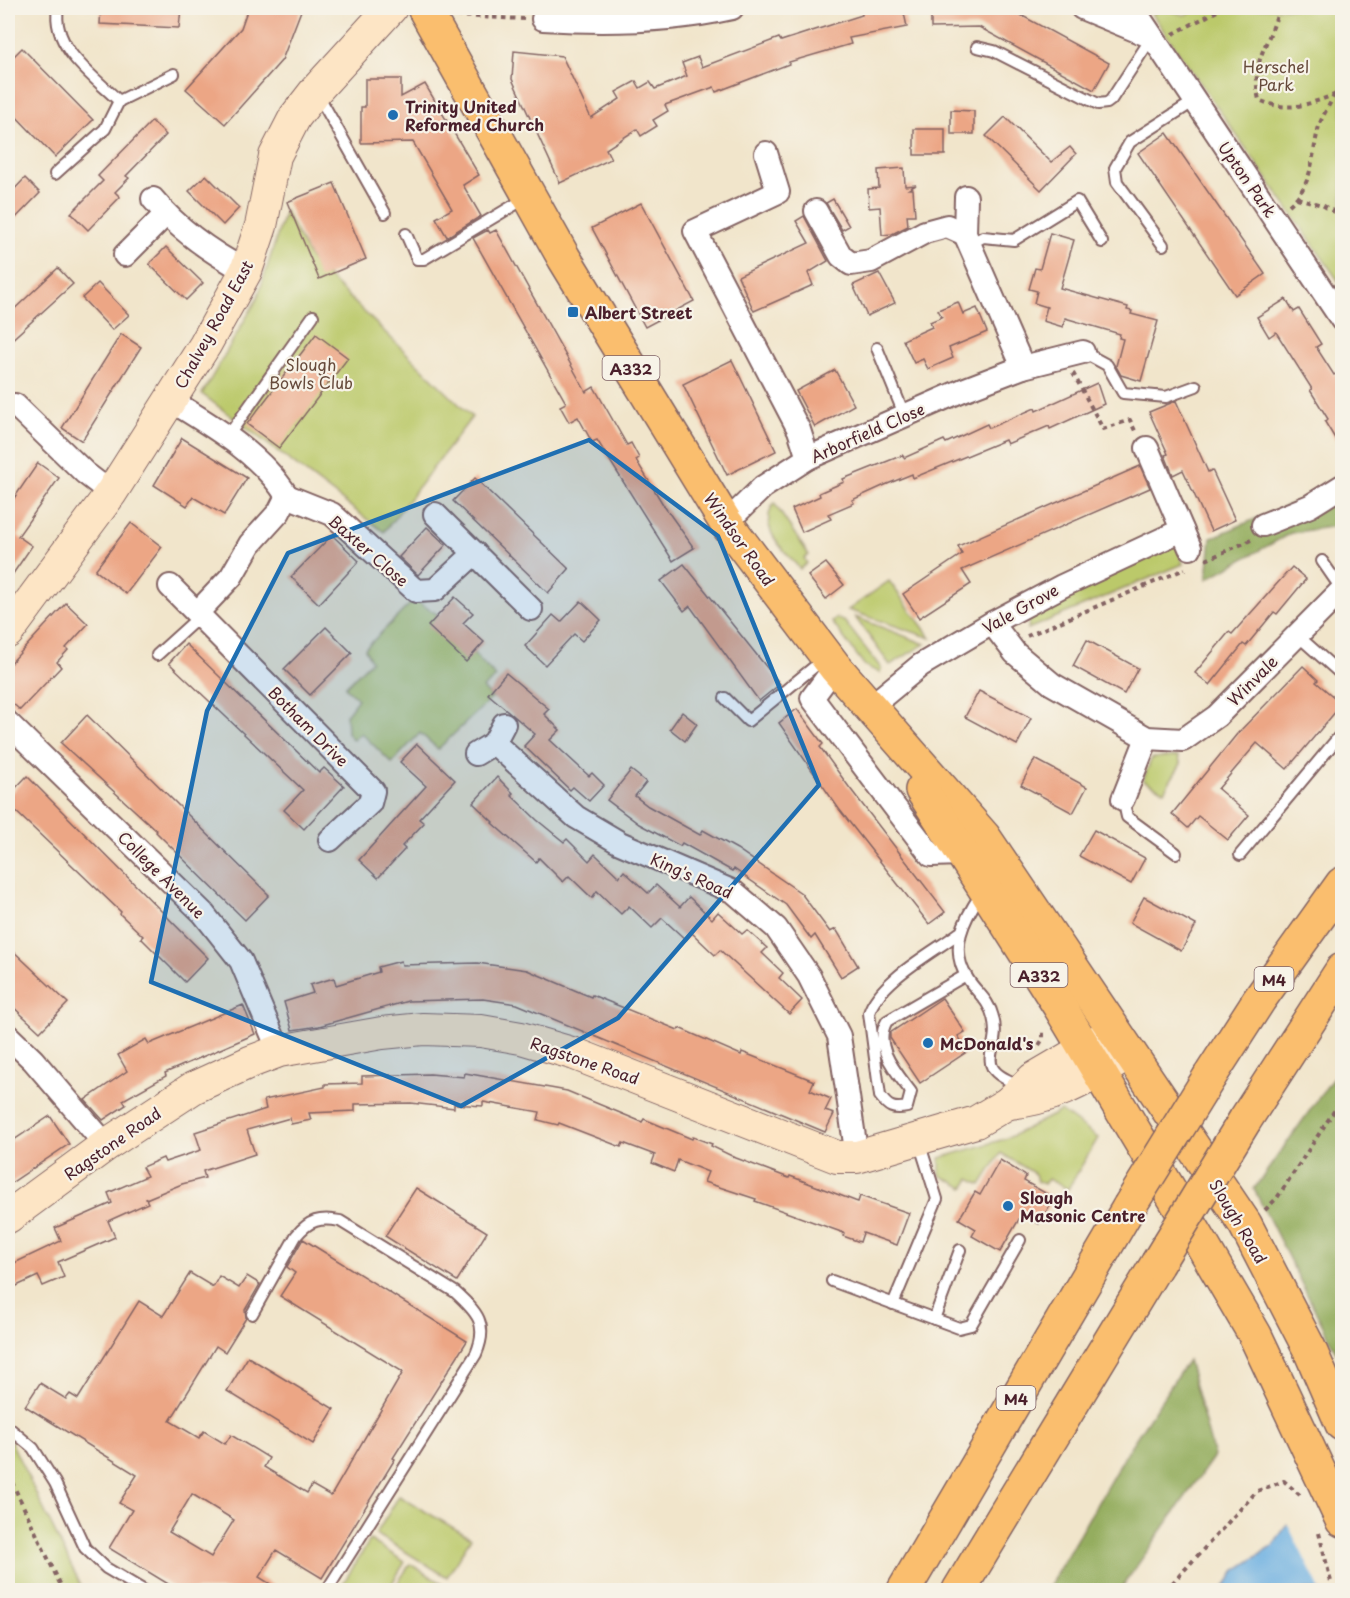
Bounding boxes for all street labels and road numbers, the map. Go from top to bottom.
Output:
street label: Upton Park [1213,136,1283,222]
street label: Chalvey Road East [168,255,258,393]
road number: A332 [602,356,660,380]
street label: Arborfield Close [806,396,928,468]
street label: Windsor Road [699,487,781,591]
street label: Baxter Close [324,508,414,592]
street label: Vale Grove [978,577,1062,639]
street label: Winvale [1221,649,1283,711]
street label: Botham Drive [263,680,355,772]
street label: College Avenue [113,825,211,923]
street label: King's Road [647,846,737,904]
road number: A332 [1010,963,1068,987]
road number: M4 [1254,967,1294,991]
street label: Ragstone Road [527,1030,643,1090]
street label: Ragstone Road [59,1101,165,1185]
street label: Slough Road [1204,1174,1274,1268]
road number: M4 [996,1386,1036,1410]

